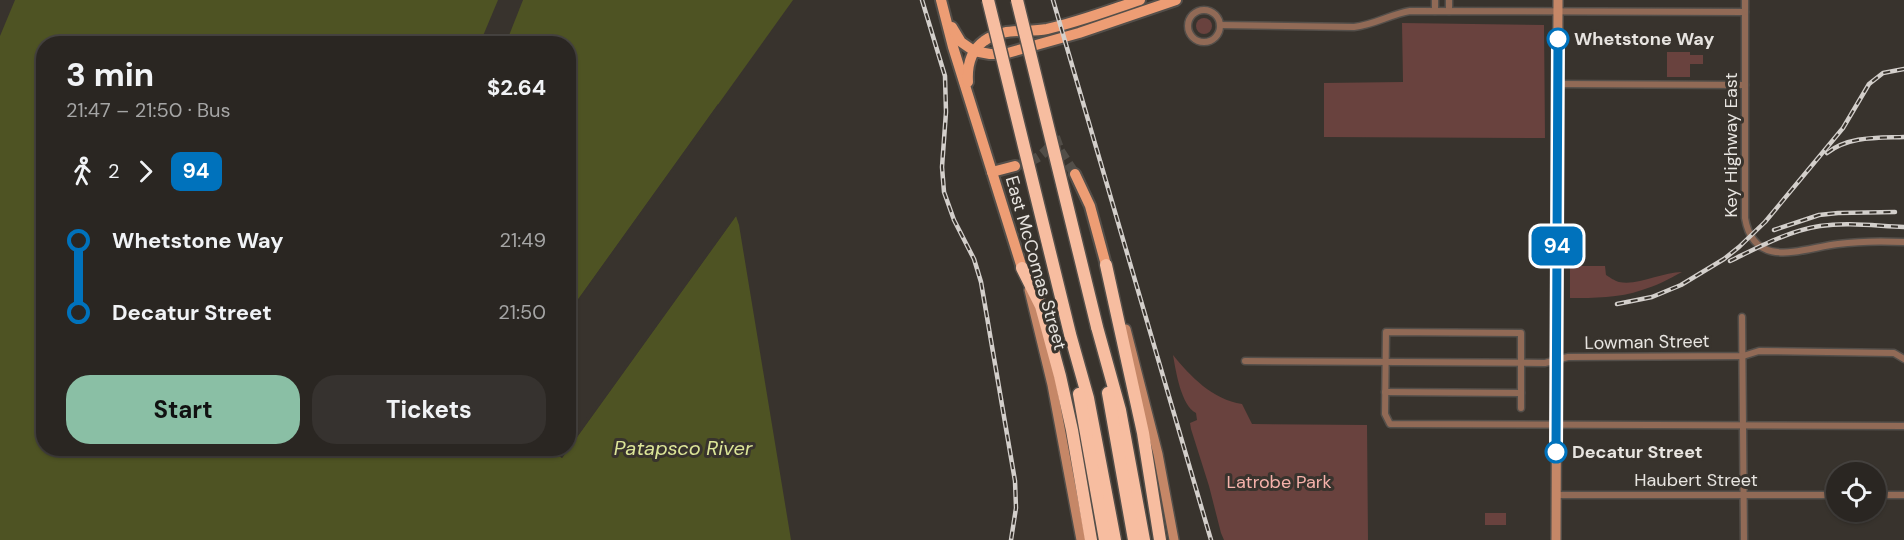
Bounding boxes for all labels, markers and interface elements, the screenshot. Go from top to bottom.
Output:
place label: Whetstone Way [1574,27,1714,51]
marker: Whetstone Way [1547,28,1569,50]
text: 3 min [66,53,154,96]
text: $2.64 [487,73,546,102]
street label: Key Highway East [1719,73,1743,217]
text: 21:47 – 21:50 · Bus [66,97,230,123]
icon: walk [66,155,99,188]
icon: forward [129,155,162,188]
text: 94 [183,157,210,185]
text: 2 [108,158,120,184]
street label: East McComas Street [1000,173,1072,353]
text: Whetstone Way [112,226,284,255]
line badge: 94 [1530,226,1584,266]
text: 21:49 [500,227,546,253]
text: 94 [1544,232,1571,260]
text: Decatur Street [112,298,272,327]
text: 21:50 [498,299,546,325]
street label: Lowman Street [1584,329,1710,355]
button: Start [66,375,300,444]
button: Tickets [312,375,546,444]
water label: Patapsco River [614,435,753,461]
place label: Decatur Street [1572,440,1703,464]
marker: Decatur Street [1545,441,1567,463]
map controls [1826,462,1886,522]
button: locate [1826,462,1886,522]
street label: Haubert Street [1634,468,1758,492]
park label: Latrobe Park [1227,470,1331,494]

